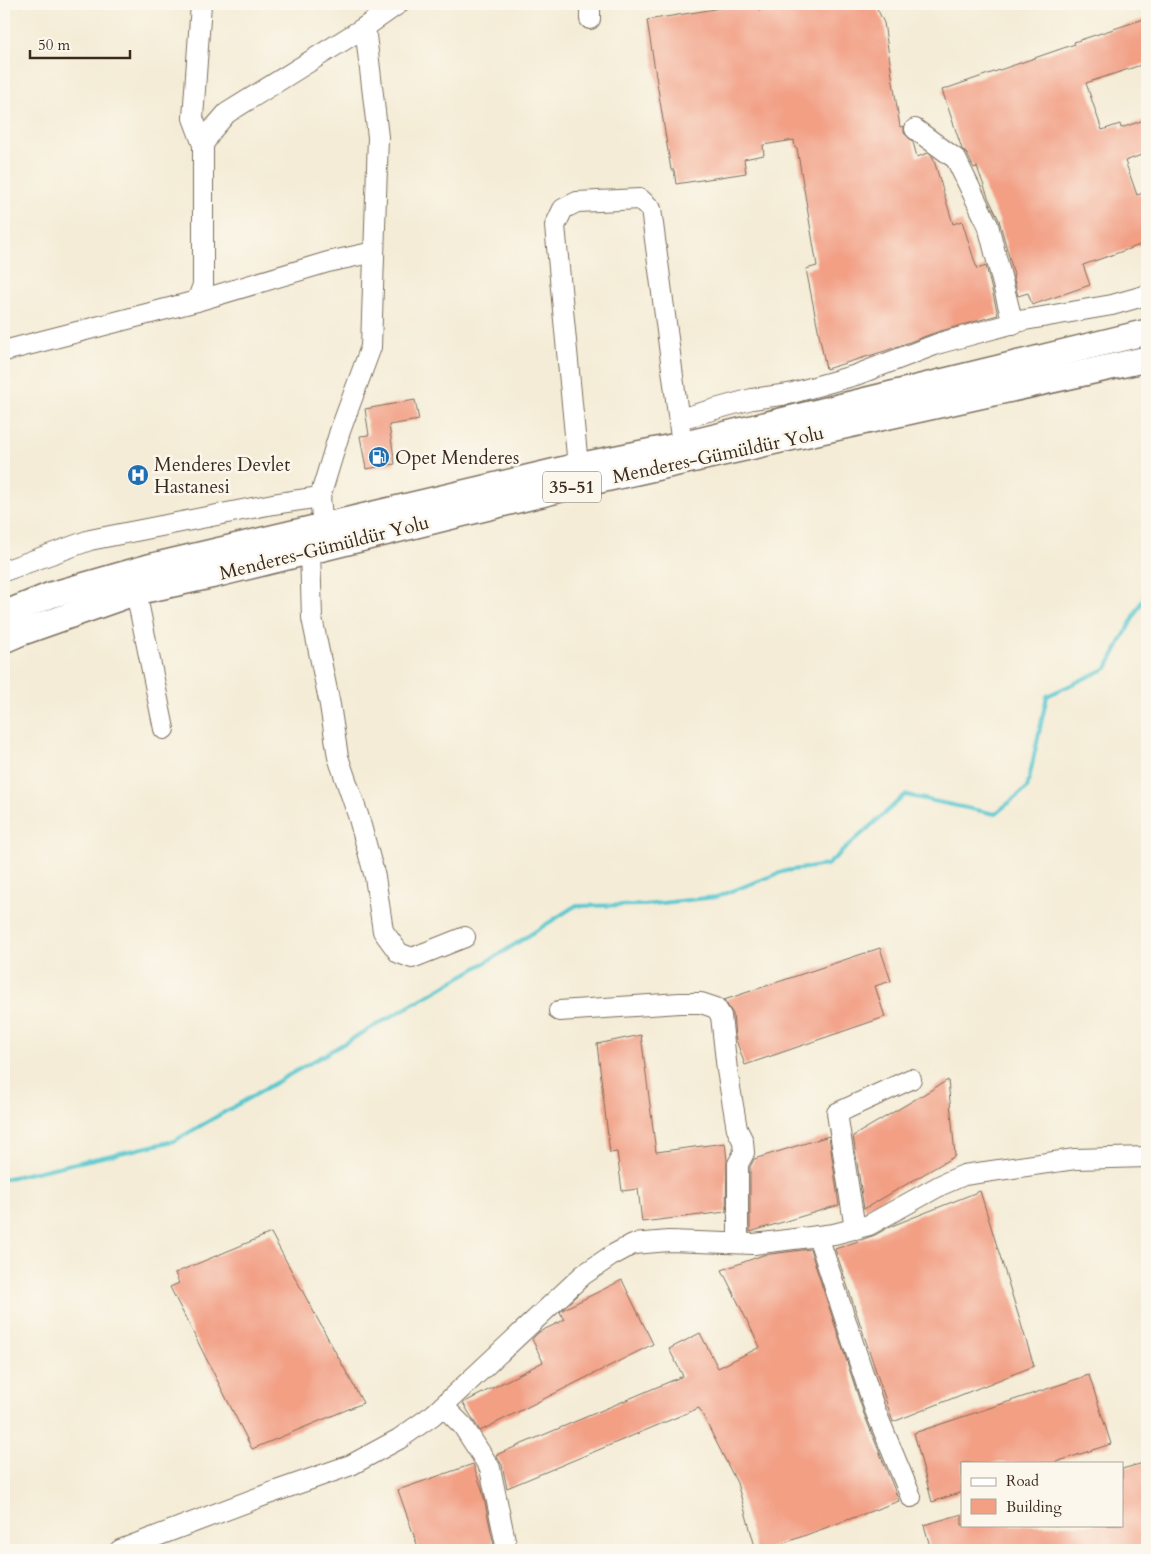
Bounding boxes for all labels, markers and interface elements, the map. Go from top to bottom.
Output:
scale bar [30,28,130,60]
text: 50 m [38,35,70,55]
street label: Menderes-Gümüldür Yolu [610,420,826,490]
fuel station icon: Opet Menderes [367,445,391,469]
place label: Opet Menderes [395,445,519,471]
place label: Menderes Devlet Hastanesi [154,452,290,500]
hospital icon: Menderes Devlet Hastanesi [126,463,150,487]
road number: 35-51 [543,472,601,502]
street label: Menderes-Gümüldür Yolu [217,509,432,587]
legend [961,1462,1124,1526]
text: Road [1006,1471,1039,1491]
text: Building [1006,1497,1062,1517]

